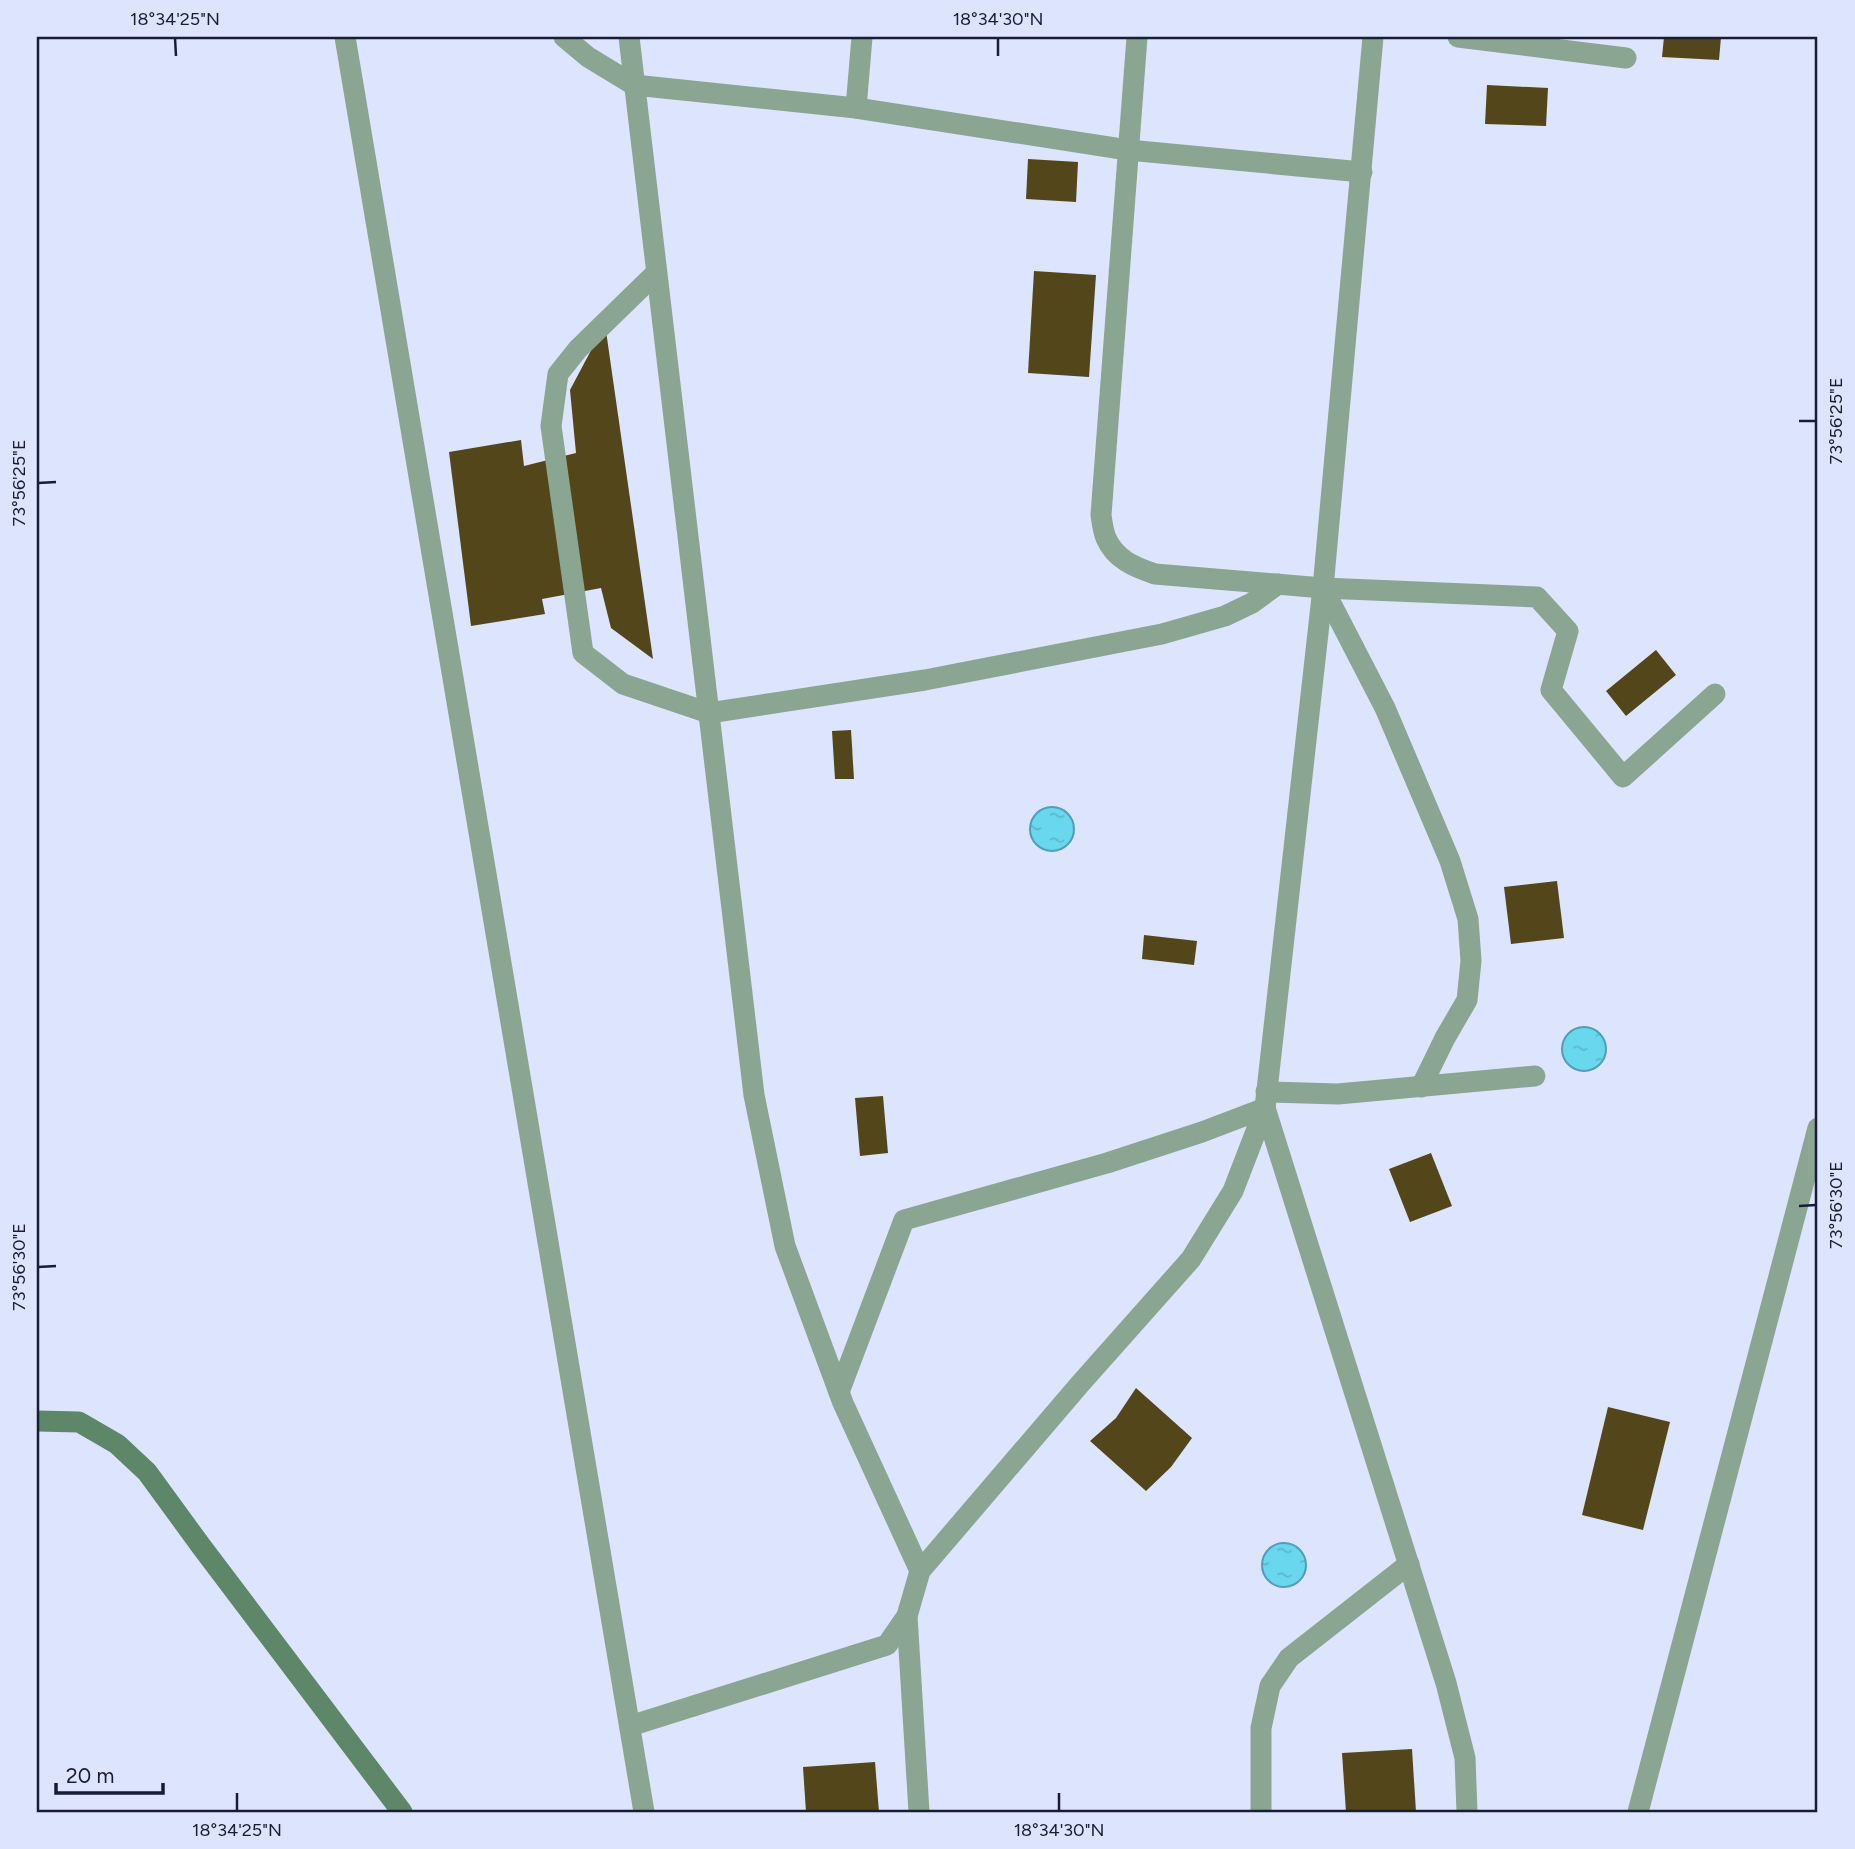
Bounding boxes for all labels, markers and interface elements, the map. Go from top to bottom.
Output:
text: 18°34'25"N [130,8,220,30]
text: 18°34'30"N [953,8,1043,30]
text: 73°56'25"E [1825,377,1847,465]
text: 73°56'25"E [8,439,30,527]
text: 73°56'30"E [1825,1161,1847,1249]
text: 73°56'30"E [8,1223,30,1311]
scale bar [56,1751,163,1795]
text: 20 m [66,1763,114,1788]
text: 18°34'25"N [192,1819,282,1841]
text: 18°34'30"N [1014,1819,1104,1841]

